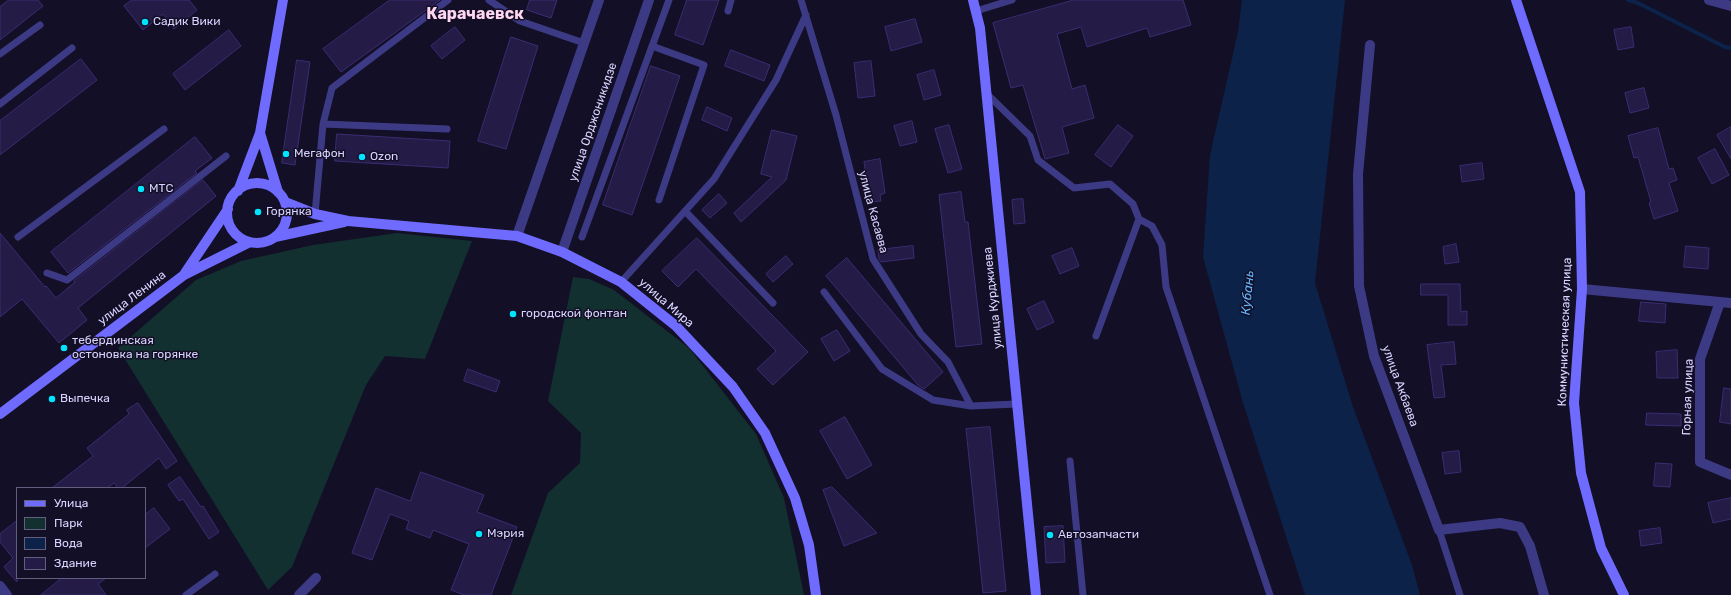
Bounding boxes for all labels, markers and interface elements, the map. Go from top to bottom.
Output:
district label: Карачаевск [426,4,524,24]
place label: Садик Вики [153,15,221,29]
marker: Садик Вики [140,17,150,27]
street label: улица Орджоникидзе [566,61,620,183]
place label: Мегафон [294,147,345,161]
marker: Мегафон [281,149,291,159]
place label: Ozon [370,150,398,164]
marker: Ozon [357,152,367,162]
street label: улица Касаева [855,169,891,255]
place label: МТС [149,182,173,196]
marker: МТС [136,184,146,194]
place label: Горянка [266,205,312,219]
marker: Горянка [253,207,263,217]
street label: улица Курджиева [980,246,1006,350]
street label: Коммунистическая улица [1555,257,1575,407]
street label: улица Ленина [95,268,169,328]
water label: Кубань [1238,270,1258,316]
street label: улица Мира [636,275,696,331]
place label: городской фонтан [521,307,627,321]
marker: городской фонтан [508,309,518,319]
place label: тебердинская остоновка на горянке [72,334,198,362]
marker: тебердинская остоновка на горянке [59,343,69,353]
street label: улица Акбаева [1379,343,1421,429]
street label: Горная улица [1679,358,1697,436]
place label: Выпечка [60,392,110,406]
marker: Выпечка [47,394,57,404]
legend [16,487,146,579]
text: Улица [54,496,88,510]
text: Парк [54,516,83,530]
place label: Мэрия [487,527,524,541]
place label: Автозапчасти [1058,528,1139,542]
marker: Мэрия [474,529,484,539]
marker: Автозапчасти [1045,530,1055,540]
text: Вода [54,536,83,550]
text: Здание [54,556,97,570]

